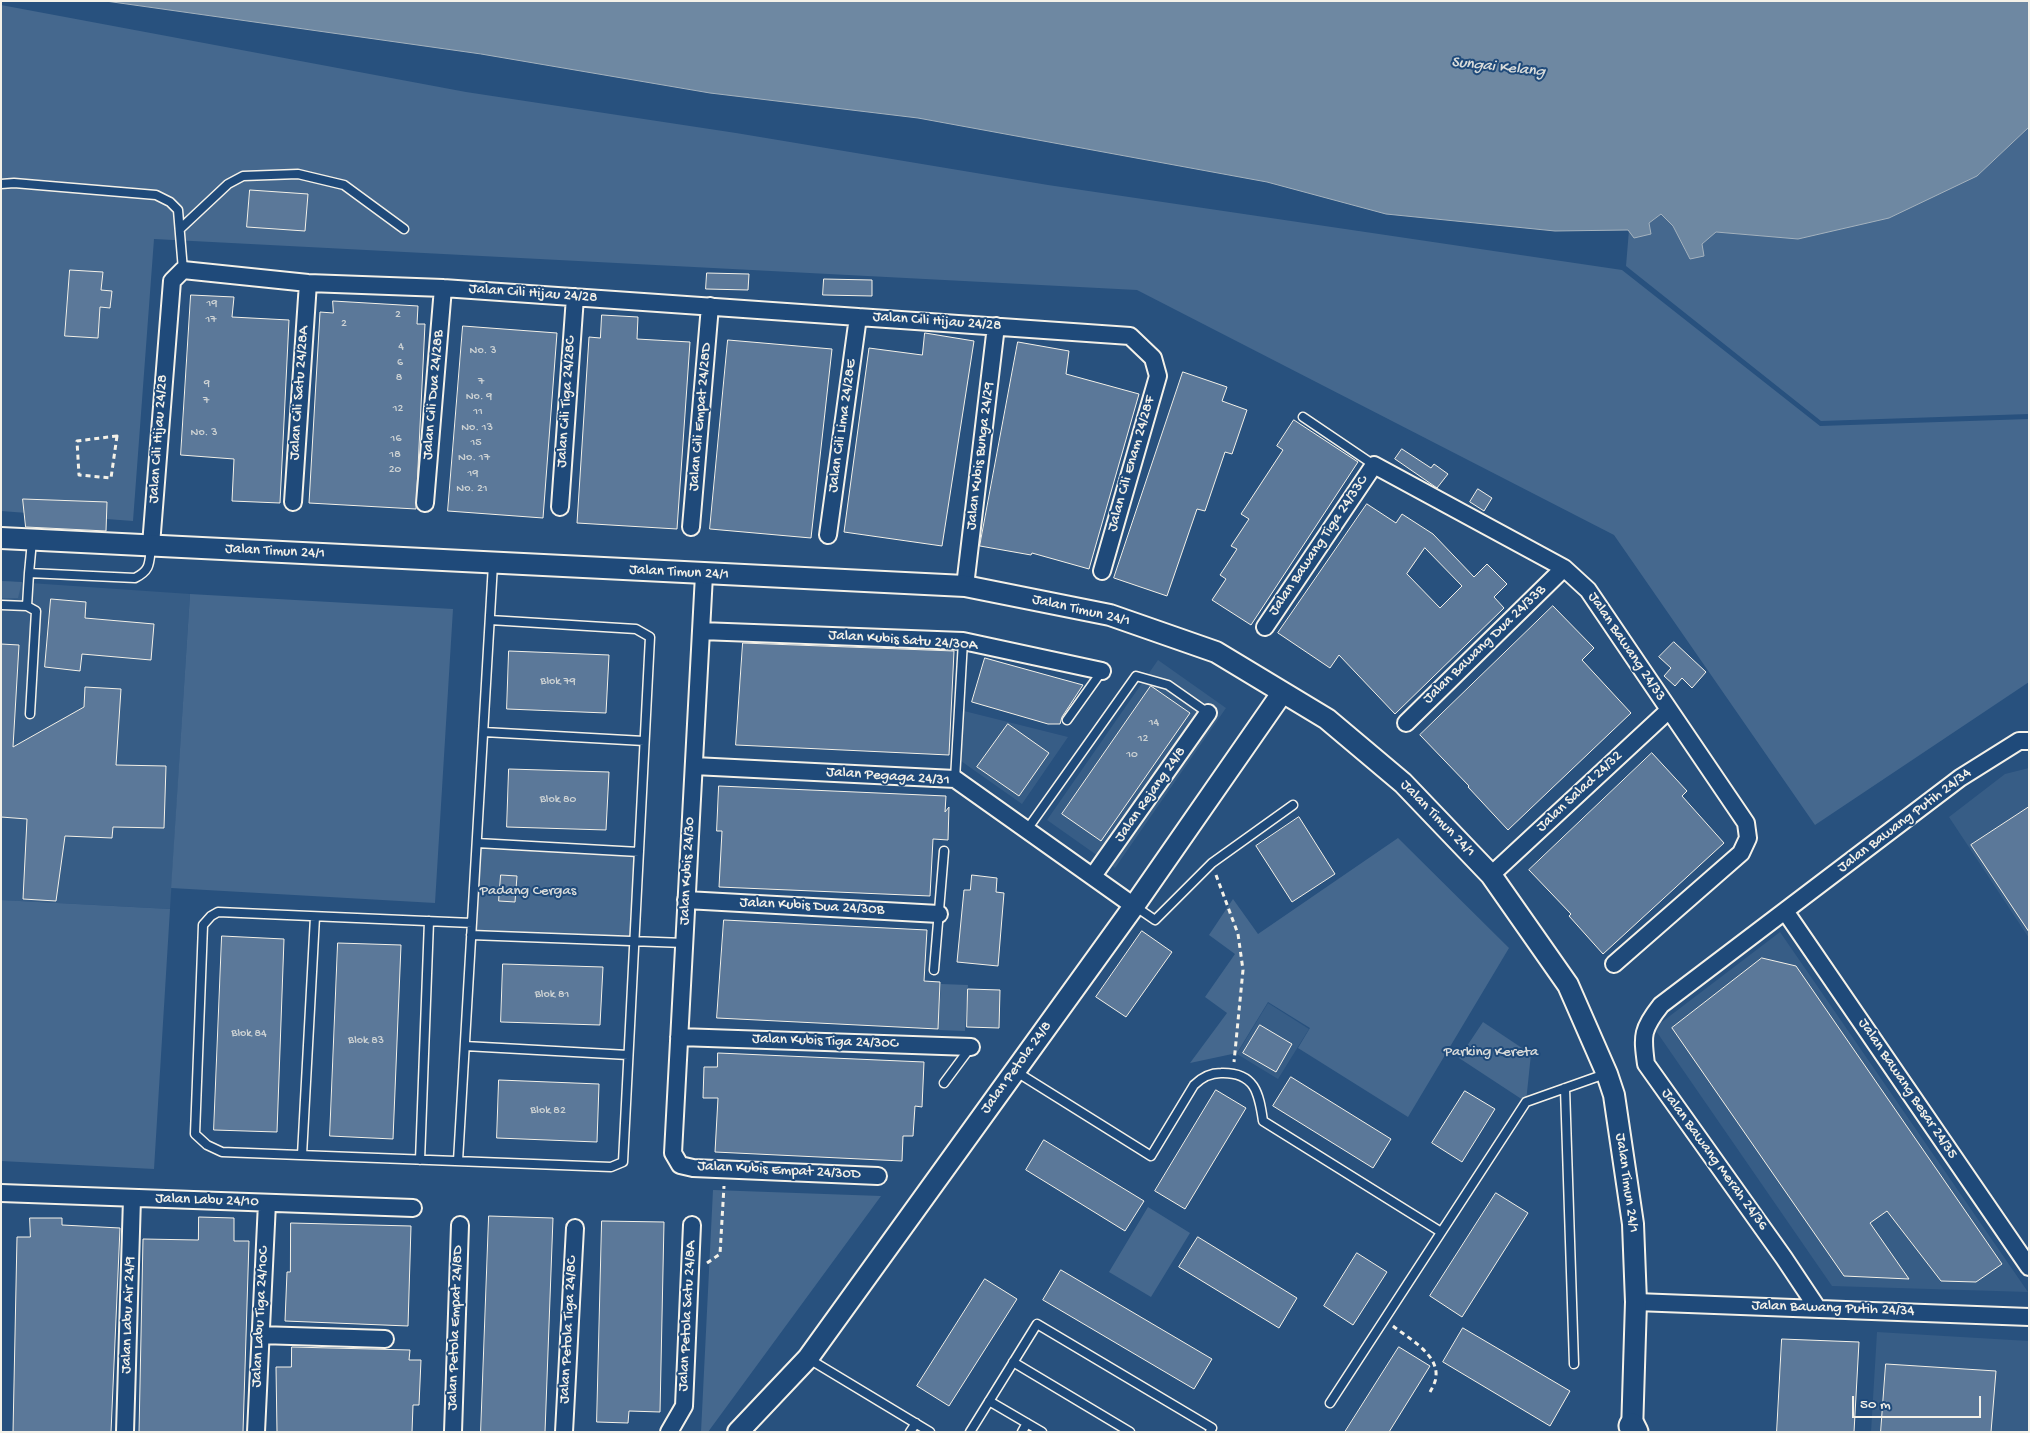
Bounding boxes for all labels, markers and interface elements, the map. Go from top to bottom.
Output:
water label: Sungai Kelang [1450,54,1546,82]
street label: Jalan Cili Hijau 24/28 [468,281,598,307]
house number: 19 [207,297,217,311]
house number: 2 [395,308,401,322]
street label: Jalan Cili Hijau 24/28 [872,309,1002,335]
house number: 17 [205,313,217,327]
house number: 2 [341,317,347,331]
street label: Jalan Cili Satu 24/28A [286,325,314,461]
street label: Jalan Cili Dua 24/28B [419,329,449,461]
street label: Jalan Cili Tiga 24/28C [553,336,581,468]
house number: 4 [398,340,404,354]
street label: Jalan Cili Empat 24/28D [686,342,716,492]
house number: No. 3 [470,344,496,358]
house number: 6 [397,356,403,370]
street label: Jalan Cili Lima 24/28E [825,358,861,494]
house number: 8 [396,371,402,385]
street label: Jalan Cili Hijau 24/28 [146,374,172,504]
house number: 7 [478,375,484,389]
house number: 9 [204,377,210,391]
street label: Jalan Kubis Bunga 24/29 [963,381,999,531]
house number: No. 9 [466,390,492,404]
house number: 7 [203,394,209,408]
street label: Jalan Cili Enam 24/28F [1104,394,1160,534]
house number: 12 [393,402,403,416]
house number: 11 [473,405,483,419]
house number: No. 13 [461,421,493,435]
house number: No. 3 [191,426,217,440]
house number: 16 [391,432,401,446]
house number: 15 [470,436,482,450]
house number: 18 [389,448,401,462]
house number: No. 17 [458,451,490,465]
house number: 20 [389,463,401,477]
house number: 19 [468,467,478,481]
street label: Jalan Bawang Tiga 24/33C [1265,473,1373,619]
house number: No. 21 [456,482,488,496]
street label: Jalan Timun 24/1 [225,540,325,564]
street label: Jalan Timun 24/1 [629,561,729,585]
street label: Jalan Bawang Dua 24/33B [1420,582,1550,708]
street label: Jalan Bawang 24/33 [1583,589,1669,705]
street label: Jalan Timun 24/1 [1030,591,1132,631]
street label: Jalan Kubis Satu 24/30A [828,627,978,655]
house number: Blok 79 [540,675,576,689]
house number: 14 [1149,716,1159,730]
house number: 12 [1138,732,1148,746]
street label: Jalan Rejang 24/8 [1111,744,1191,846]
house number: 10 [1126,748,1138,762]
street label: Jalan Salad 24/32 [1533,748,1627,836]
street label: Jalan Pegaga 24/31 [826,764,950,790]
street label: Jalan Bawang Putih 24/34 [1835,765,1975,877]
street label: Jalan Timun 24/1 [1396,777,1478,861]
house number: Blok 80 [540,793,576,807]
street label: Jalan Kubis 24/30 [676,816,700,926]
park label: Padang Cergas [480,883,576,901]
street label: Jalan Kubis Dua 24/30B [739,894,885,920]
house number: Blok 81 [535,988,569,1002]
street label: Jalan Bawang Besar 24/35 [1853,1015,1961,1163]
street label: Jalan Petola 24/8 [977,1018,1057,1118]
house number: Blok 84 [231,1027,267,1041]
street label: Jalan Kubis Tiga 24/30C [752,1030,898,1054]
house number: Blok 83 [348,1034,384,1048]
park label: Parking Kereta [1444,1044,1538,1062]
street label: Jalan Bawang Merah 24/36 [1657,1086,1771,1234]
house number: Blok 82 [530,1104,566,1118]
street label: Jalan Timun 24/1 [1610,1132,1642,1234]
street label: Jalan Kubis Empat 24/30D [697,1158,861,1184]
street label: Jalan Labu 24/10 [155,1190,259,1212]
street label: Jalan Petola Satu 24/8A [675,1240,701,1392]
street label: Jalan Petola Empat 24/8D [444,1245,468,1411]
street label: Jalan Labu Tiga 24/10C [248,1246,274,1388]
street label: Jalan Labu Air 24/9 [118,1256,140,1374]
street label: Jalan Petola Tiga 24/8C [556,1256,582,1404]
street label: Jalan Bawang Putih 24/34 [1751,1297,1915,1321]
scale bar [1855,1386,1984,1418]
text: 50 m [1860,1396,1891,1414]

